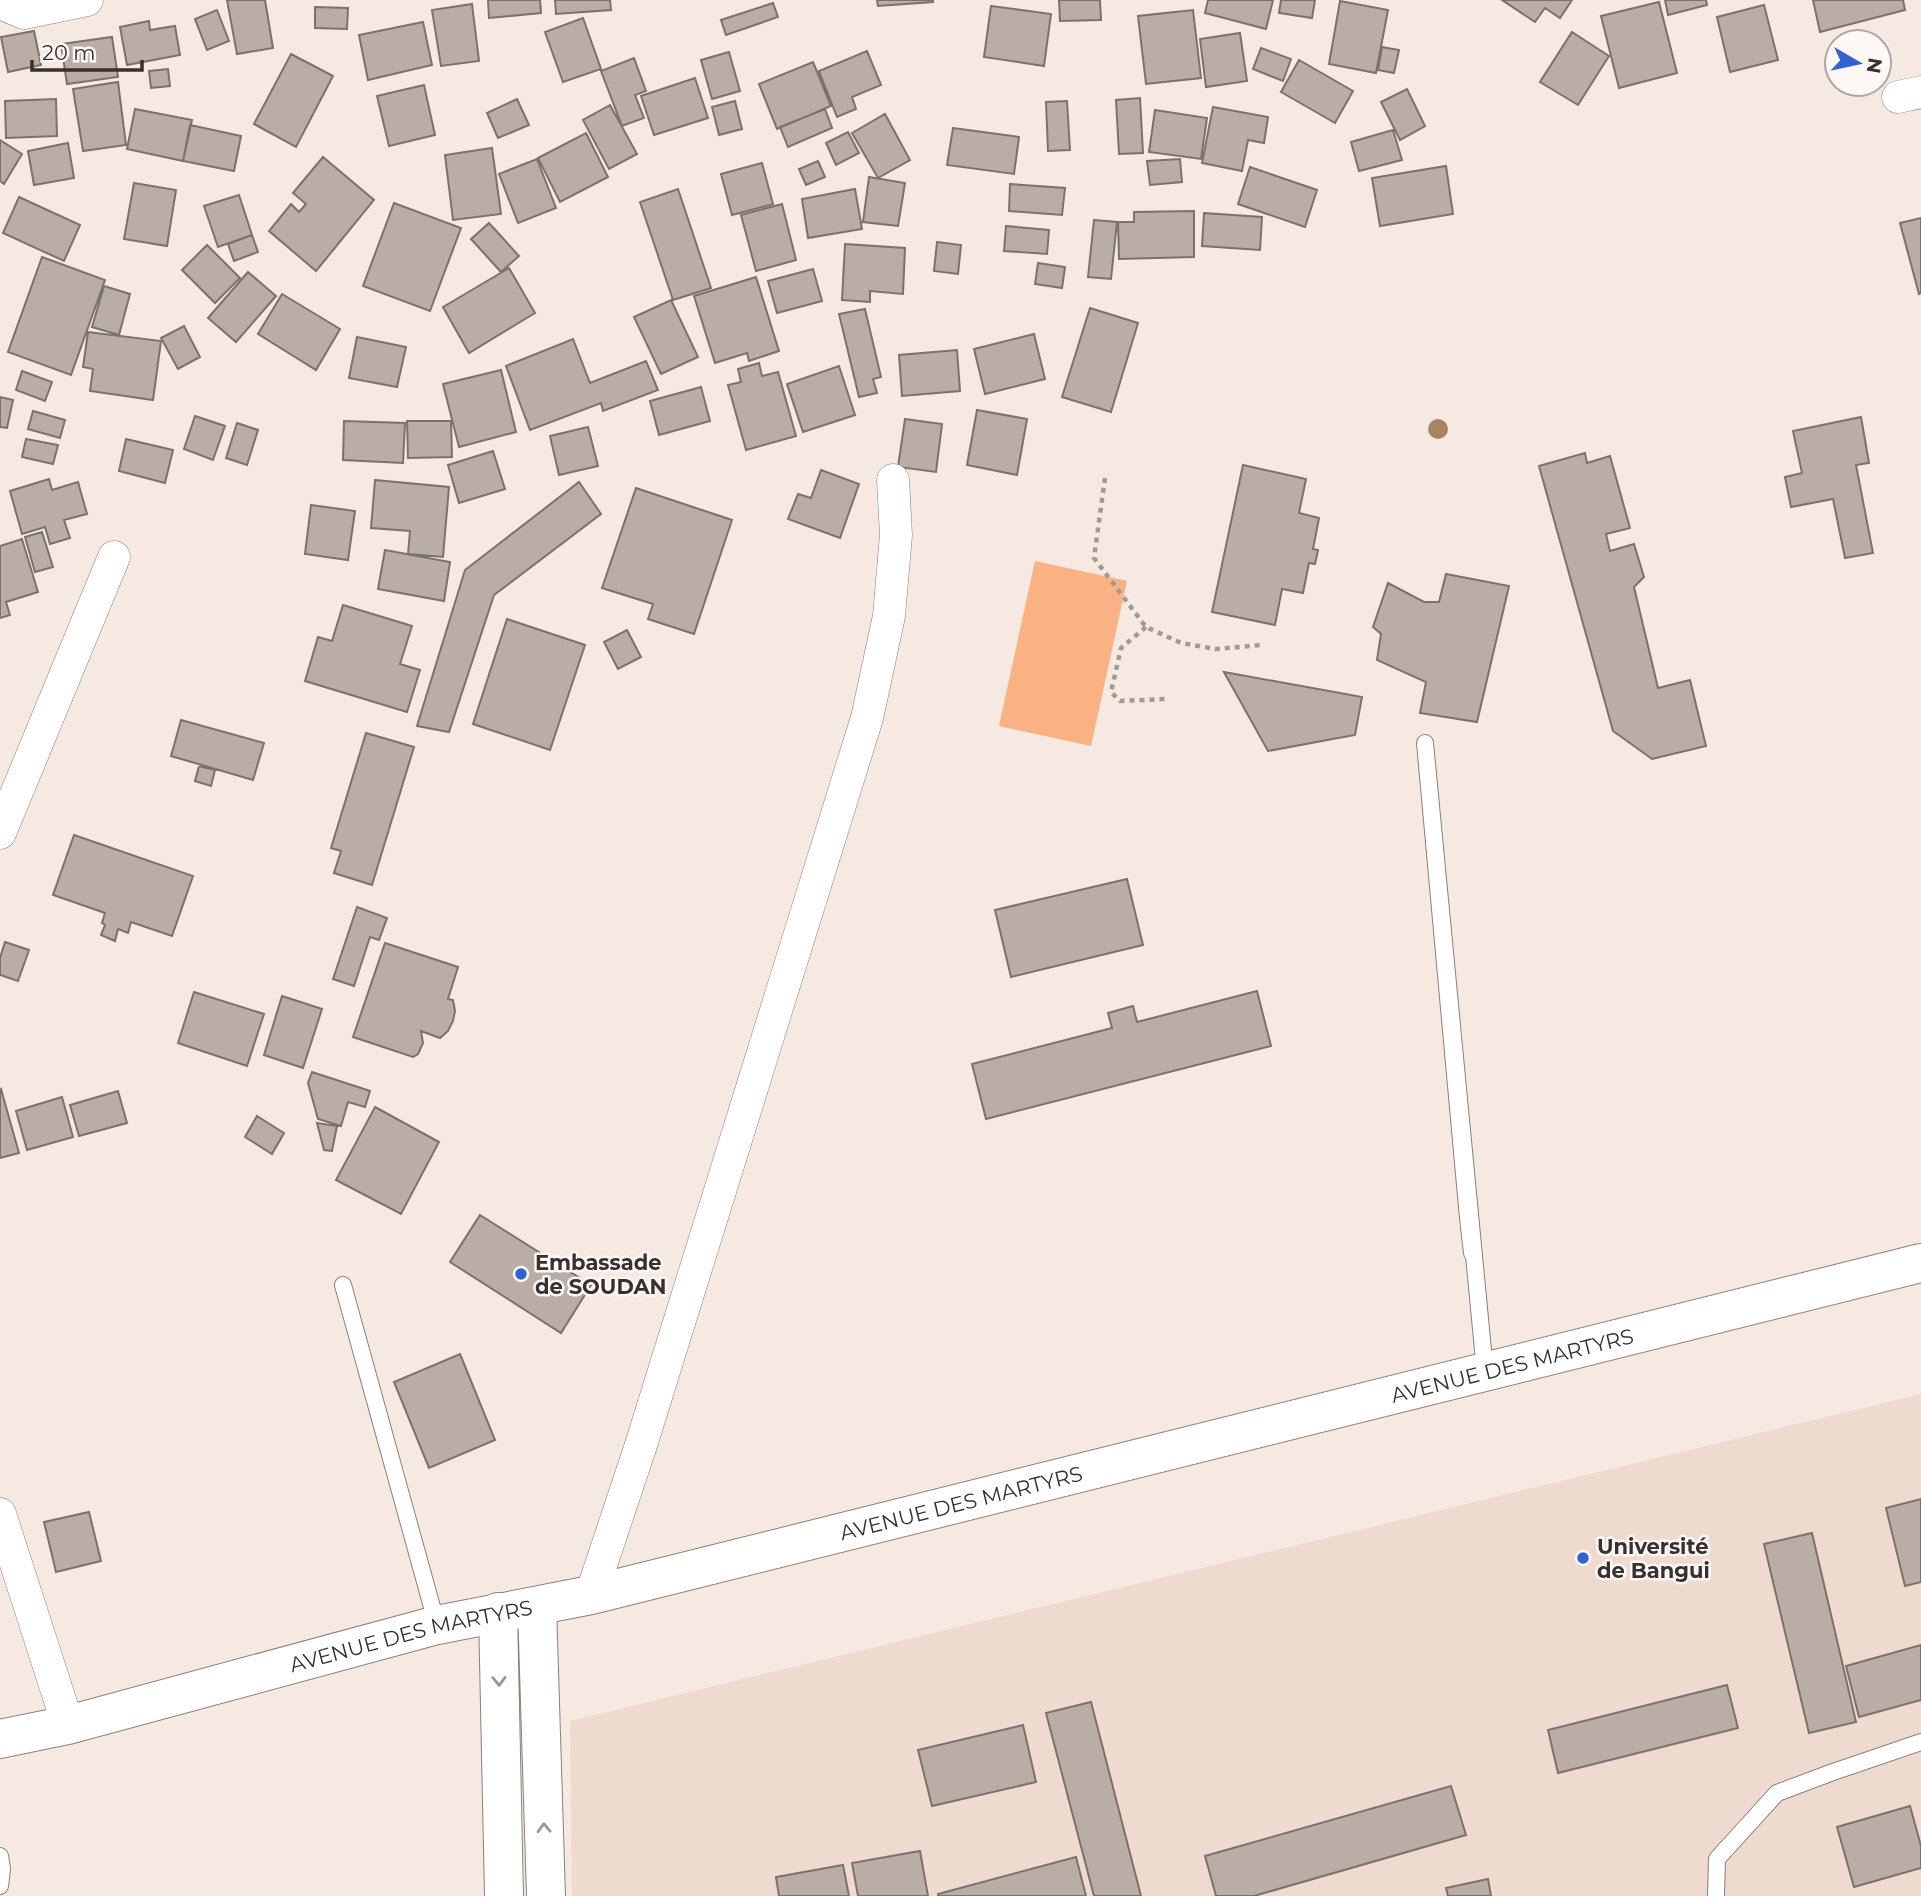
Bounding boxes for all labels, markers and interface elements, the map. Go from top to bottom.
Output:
scale bar [32,28,142,72]
north arrow [1823,28,1893,98]
text: 20 m [42,40,96,65]
text: N [1862,56,1887,75]
place label: Embassade de SOUDAN [535,1250,667,1299]
marker: Embassade de SOUDAN [513,1266,529,1282]
street label: AVENUE DES MARTYRS [1388,1323,1636,1407]
street label: AVENUE DES MARTYRS [837,1460,1085,1545]
place label: Université de Bangui [1597,1534,1710,1583]
marker: Université de Bangui [1575,1550,1591,1566]
street label: AVENUE DES MARTYRS [287,1594,534,1677]
one-way arrow [492,1675,507,1686]
one-way arrow [536,1822,551,1833]

